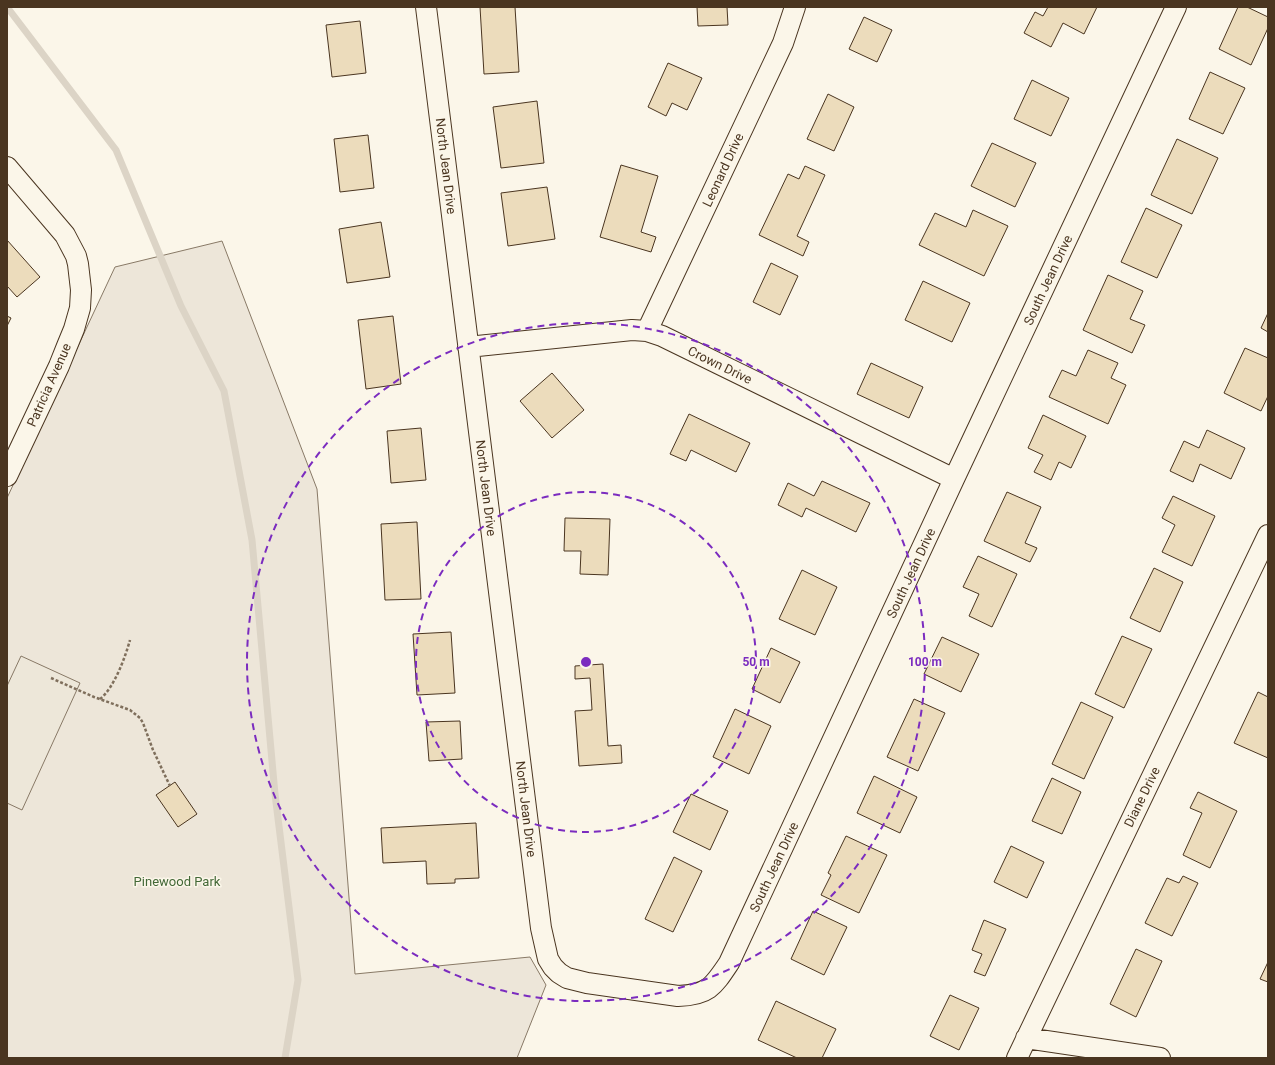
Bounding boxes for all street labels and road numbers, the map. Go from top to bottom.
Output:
street label: North Jean Drive [433,117,459,215]
street label: Leonard Drive [699,131,747,209]
street label: South Jean Drive [1021,232,1075,327]
street label: Patricia Avenue [24,341,74,429]
street label: Crown Drive [685,343,755,387]
street label: North Jean Drive [473,439,499,537]
street label: South Jean Drive [884,525,938,620]
street label: North Jean Drive [513,760,539,858]
street label: Diane Drive [1121,764,1163,830]
street label: South Jean Drive [747,819,801,914]

